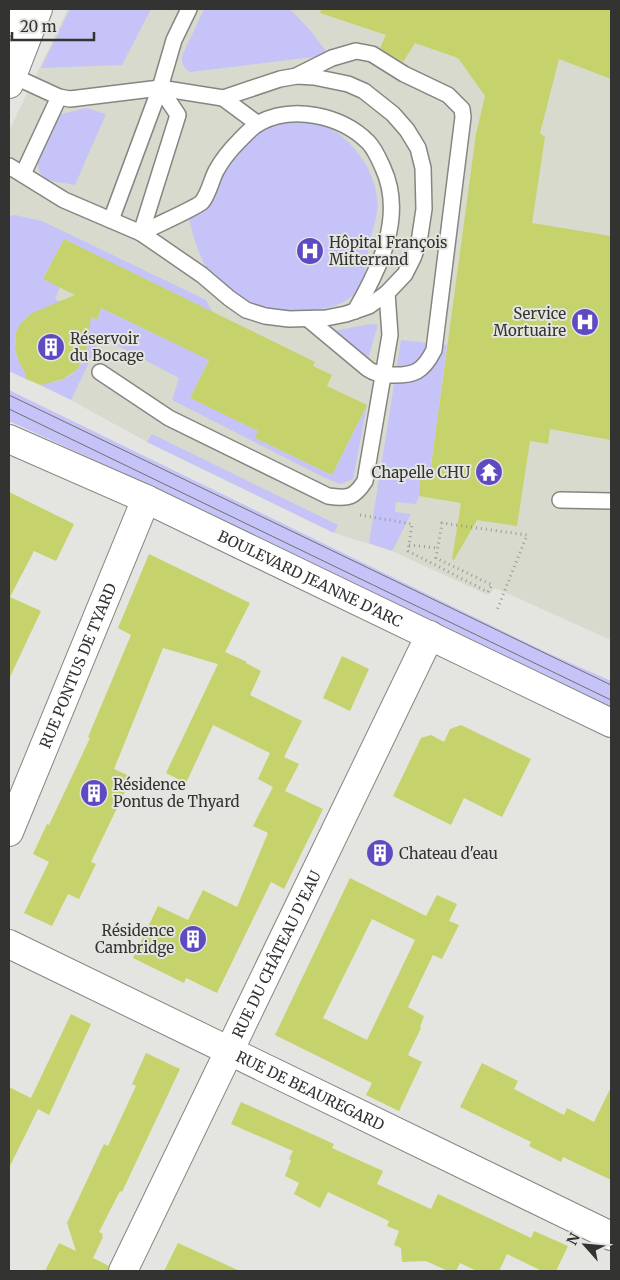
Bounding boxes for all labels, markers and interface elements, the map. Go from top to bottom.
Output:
scale bar [12,10,95,42]
text: 20 m [20,17,57,36]
place label: Hôpital François Mitterrand [329,233,447,269]
hospital icon: Hôpital François Mitterrand [295,236,325,266]
place label: Service Mortuaire [493,304,566,340]
hospital icon: Service Mortuaire [570,307,600,337]
place label: Réservoir du Bocage [70,329,144,365]
building icon: Réservoir du Bocage [36,332,66,362]
temple icon: Chapelle CHU [474,457,504,487]
place label: Chapelle CHU [371,463,470,482]
street label: BOULEVARD JEANNE D'ARC [215,526,406,631]
street label: RUE PONTUS DE TYARD [35,580,120,751]
place label: Résidence Pontus de Thyard [113,775,240,811]
building icon: Résidence Pontus de Thyard [79,778,109,808]
building icon: Chateau d'eau [365,838,395,868]
place label: Chateau d'eau [399,844,498,863]
street label: RUE DU CHÂTEAU D'EAU [228,867,324,1041]
place label: Résidence Cambridge [95,921,174,957]
building icon: Résidence Cambridge [178,924,208,954]
street label: RUE DE BEAUREGARD [233,1046,388,1134]
north arrow [560,1220,610,1270]
text: N [563,1230,584,1248]

